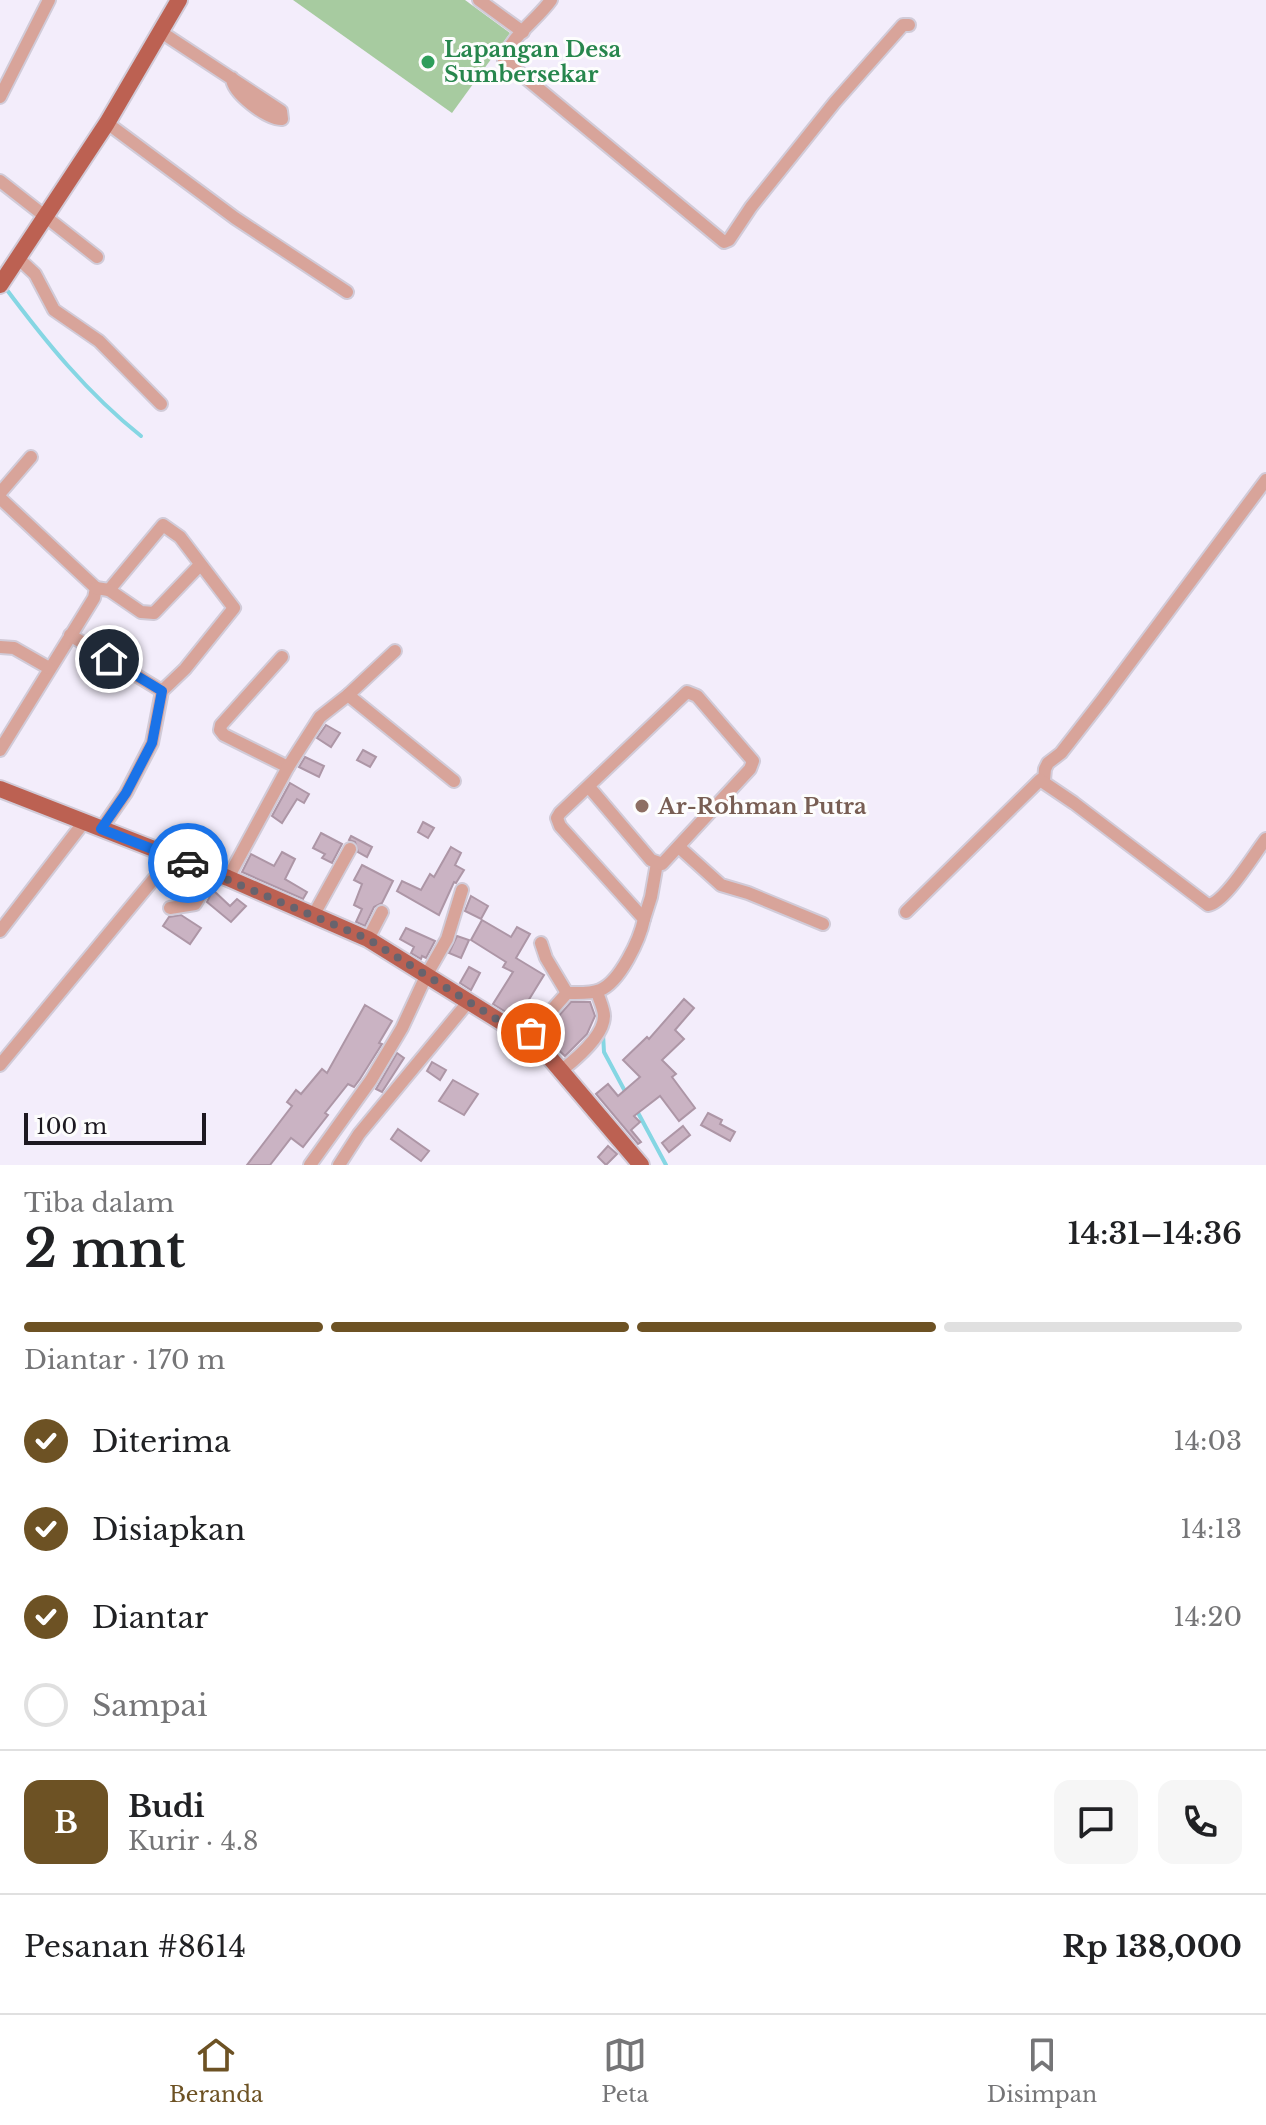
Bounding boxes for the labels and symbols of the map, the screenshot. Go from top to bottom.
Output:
place label: Lapangan Desa Sumbersekar [444,36,621,88]
marker: Lapangan Desa Sumbersekar [419,53,437,71]
pin [75,625,143,693]
place label: Ar-Rohman Putra [657,793,867,820]
marker: Ar-Rohman Putra [633,797,651,815]
courier [148,823,228,903]
pin [497,999,565,1067]
scale bar [24,1109,206,1145]

